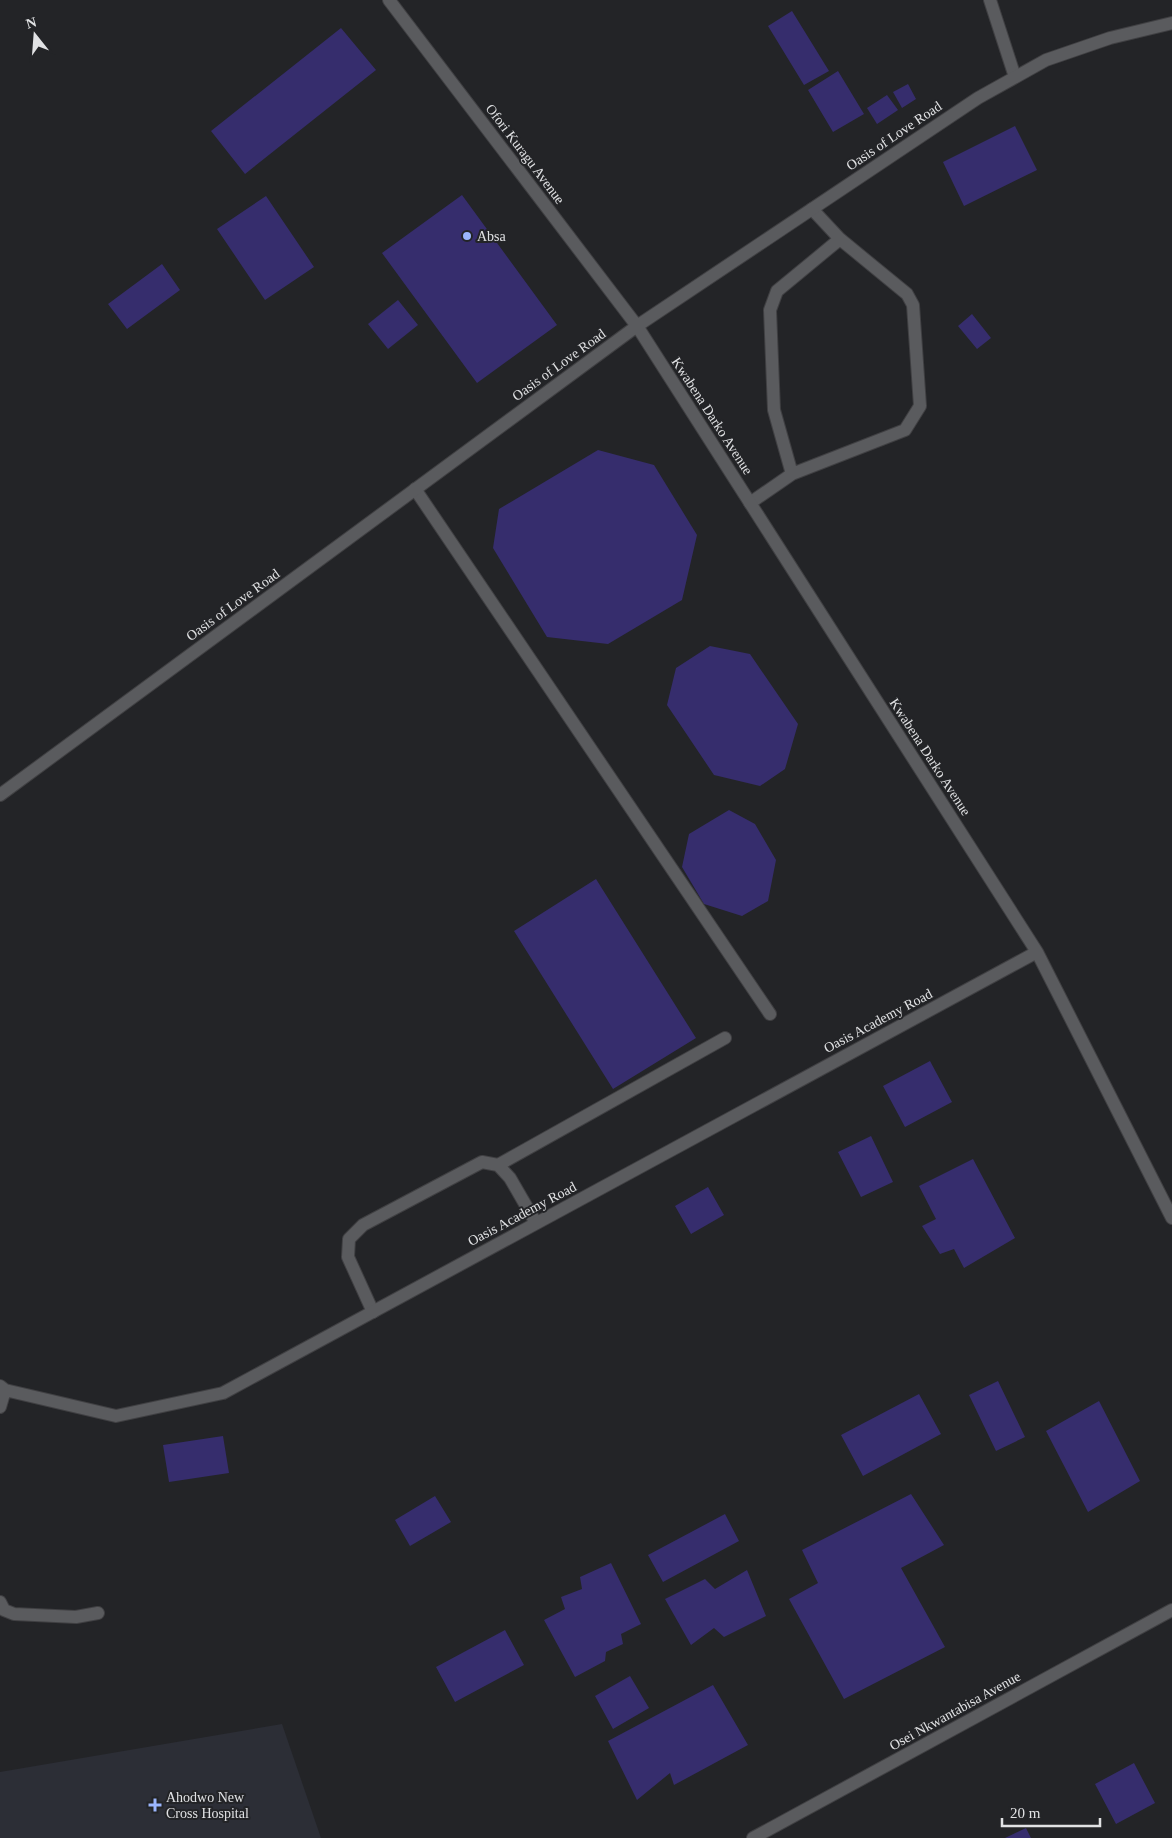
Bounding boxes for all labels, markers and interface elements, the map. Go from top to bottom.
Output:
north arrow [10,10,60,60]
text: N [24,14,38,32]
street label: Oasis of Love Road [844,99,944,173]
street label: Ofori Kuragu Avenue [483,101,567,207]
place label: Absa [477,229,507,244]
marker: Absa [461,230,473,242]
street label: Oasis of Love Road [509,326,609,404]
street label: Kwabena Darko Avenue [669,355,755,477]
street label: Oasis of Love Road [183,566,283,644]
street label: Kwabena Darko Avenue [887,696,973,818]
street label: Oasis Academy Road [821,986,935,1056]
street label: Oasis Academy Road [465,1179,579,1249]
street label: Osei Nkwantabisa Avenue [887,1669,1023,1753]
place label: Ahodwo New Cross Hospital [166,1790,249,1821]
scale bar [1002,1796,1100,1828]
marker: Ahodwo New Cross Hospital [148,1798,162,1812]
text: 20 m [1010,1805,1041,1821]

